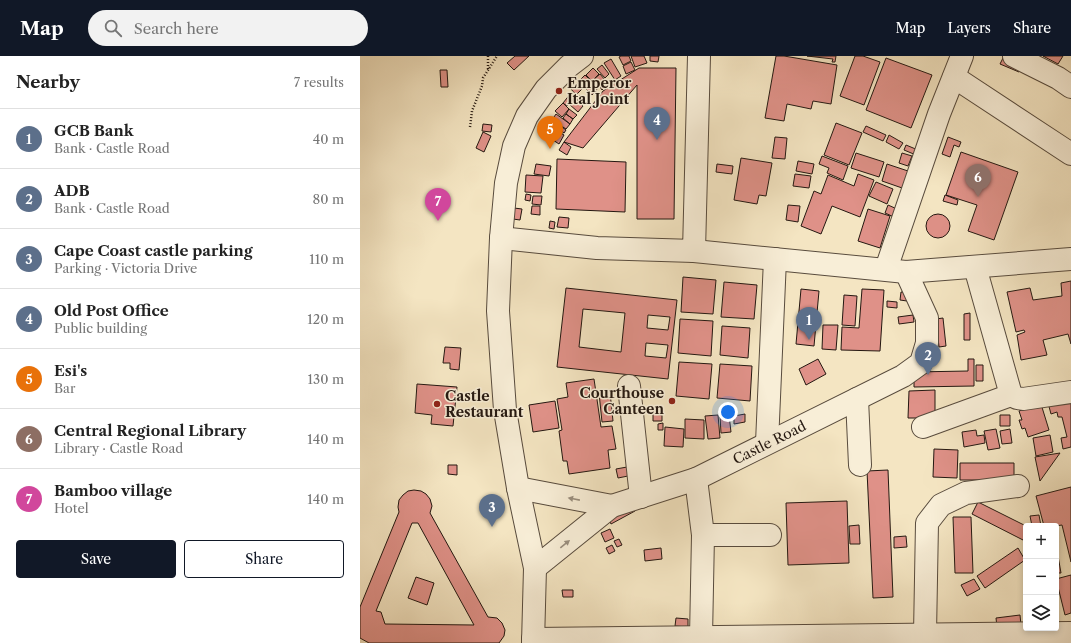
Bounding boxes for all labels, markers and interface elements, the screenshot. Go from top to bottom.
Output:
search box [88,10,368,46]
text: Map [20,17,64,40]
icon: search [102,17,124,39]
text: Search here [134,19,219,38]
text: Map [895,19,925,37]
text: Layers [947,19,991,37]
text: Share [1013,19,1051,37]
text: Nearby [16,72,80,92]
text: 7 results [294,74,344,90]
place label: Emperor Ital Joint [567,74,631,108]
marker: Emperor Ital Joint [554,86,564,96]
pin: 4 [644,107,670,140]
pin: 5 [537,116,563,149]
text: GCB Bank [54,121,134,140]
text: 1 [26,131,32,147]
text: 40 m [313,131,344,147]
text: Bank · Castle Road [54,140,170,156]
pin: 6 [965,164,991,197]
text: ADB [54,181,90,200]
pin: 7 [425,188,451,221]
text: 2 [25,191,33,207]
text: 80 m [312,191,344,207]
text: Bank · Castle Road [54,200,170,216]
text: Cape Coast castle parking [54,241,253,260]
text: 3 [25,251,33,267]
text: 110 m [309,251,344,267]
text: Parking · Victoria Drive [54,260,197,276]
text: Old Post Office [54,301,169,320]
pin: 1 [796,307,822,340]
text: 4 [25,311,33,327]
text: 120 m [307,311,344,327]
text: Public building [54,320,147,336]
pin: 2 [915,342,941,375]
text: Esi's [54,361,87,380]
text: 5 [25,371,33,387]
text: 130 m [308,371,344,387]
text: Bar [54,380,75,396]
place label: Courthouse Canteen [579,384,664,418]
place label: Castle Restaurant [445,387,524,421]
marker: Courthouse Canteen [667,396,677,406]
marker: Castle Restaurant [432,399,442,409]
your location [718,402,738,422]
street label: Castle Road [730,417,809,468]
text: Central Regional Library [54,421,246,440]
text: 6 [25,431,33,447]
text: 140 m [307,431,344,447]
text: Library · Castle Road [54,440,183,456]
text: Bamboo village [54,481,172,500]
text: 7 [26,491,32,507]
text: 140 m [307,491,344,507]
pin: 3 [479,494,505,527]
one-way arrow [568,495,580,501]
text: Hotel [54,500,89,516]
map controls [1023,523,1059,631]
button: + [1023,523,1059,559]
button: Save [16,540,176,578]
button: Share [184,540,344,578]
one-way arrow [560,540,571,548]
button: − [1023,559,1059,595]
button: layers [1023,595,1059,631]

